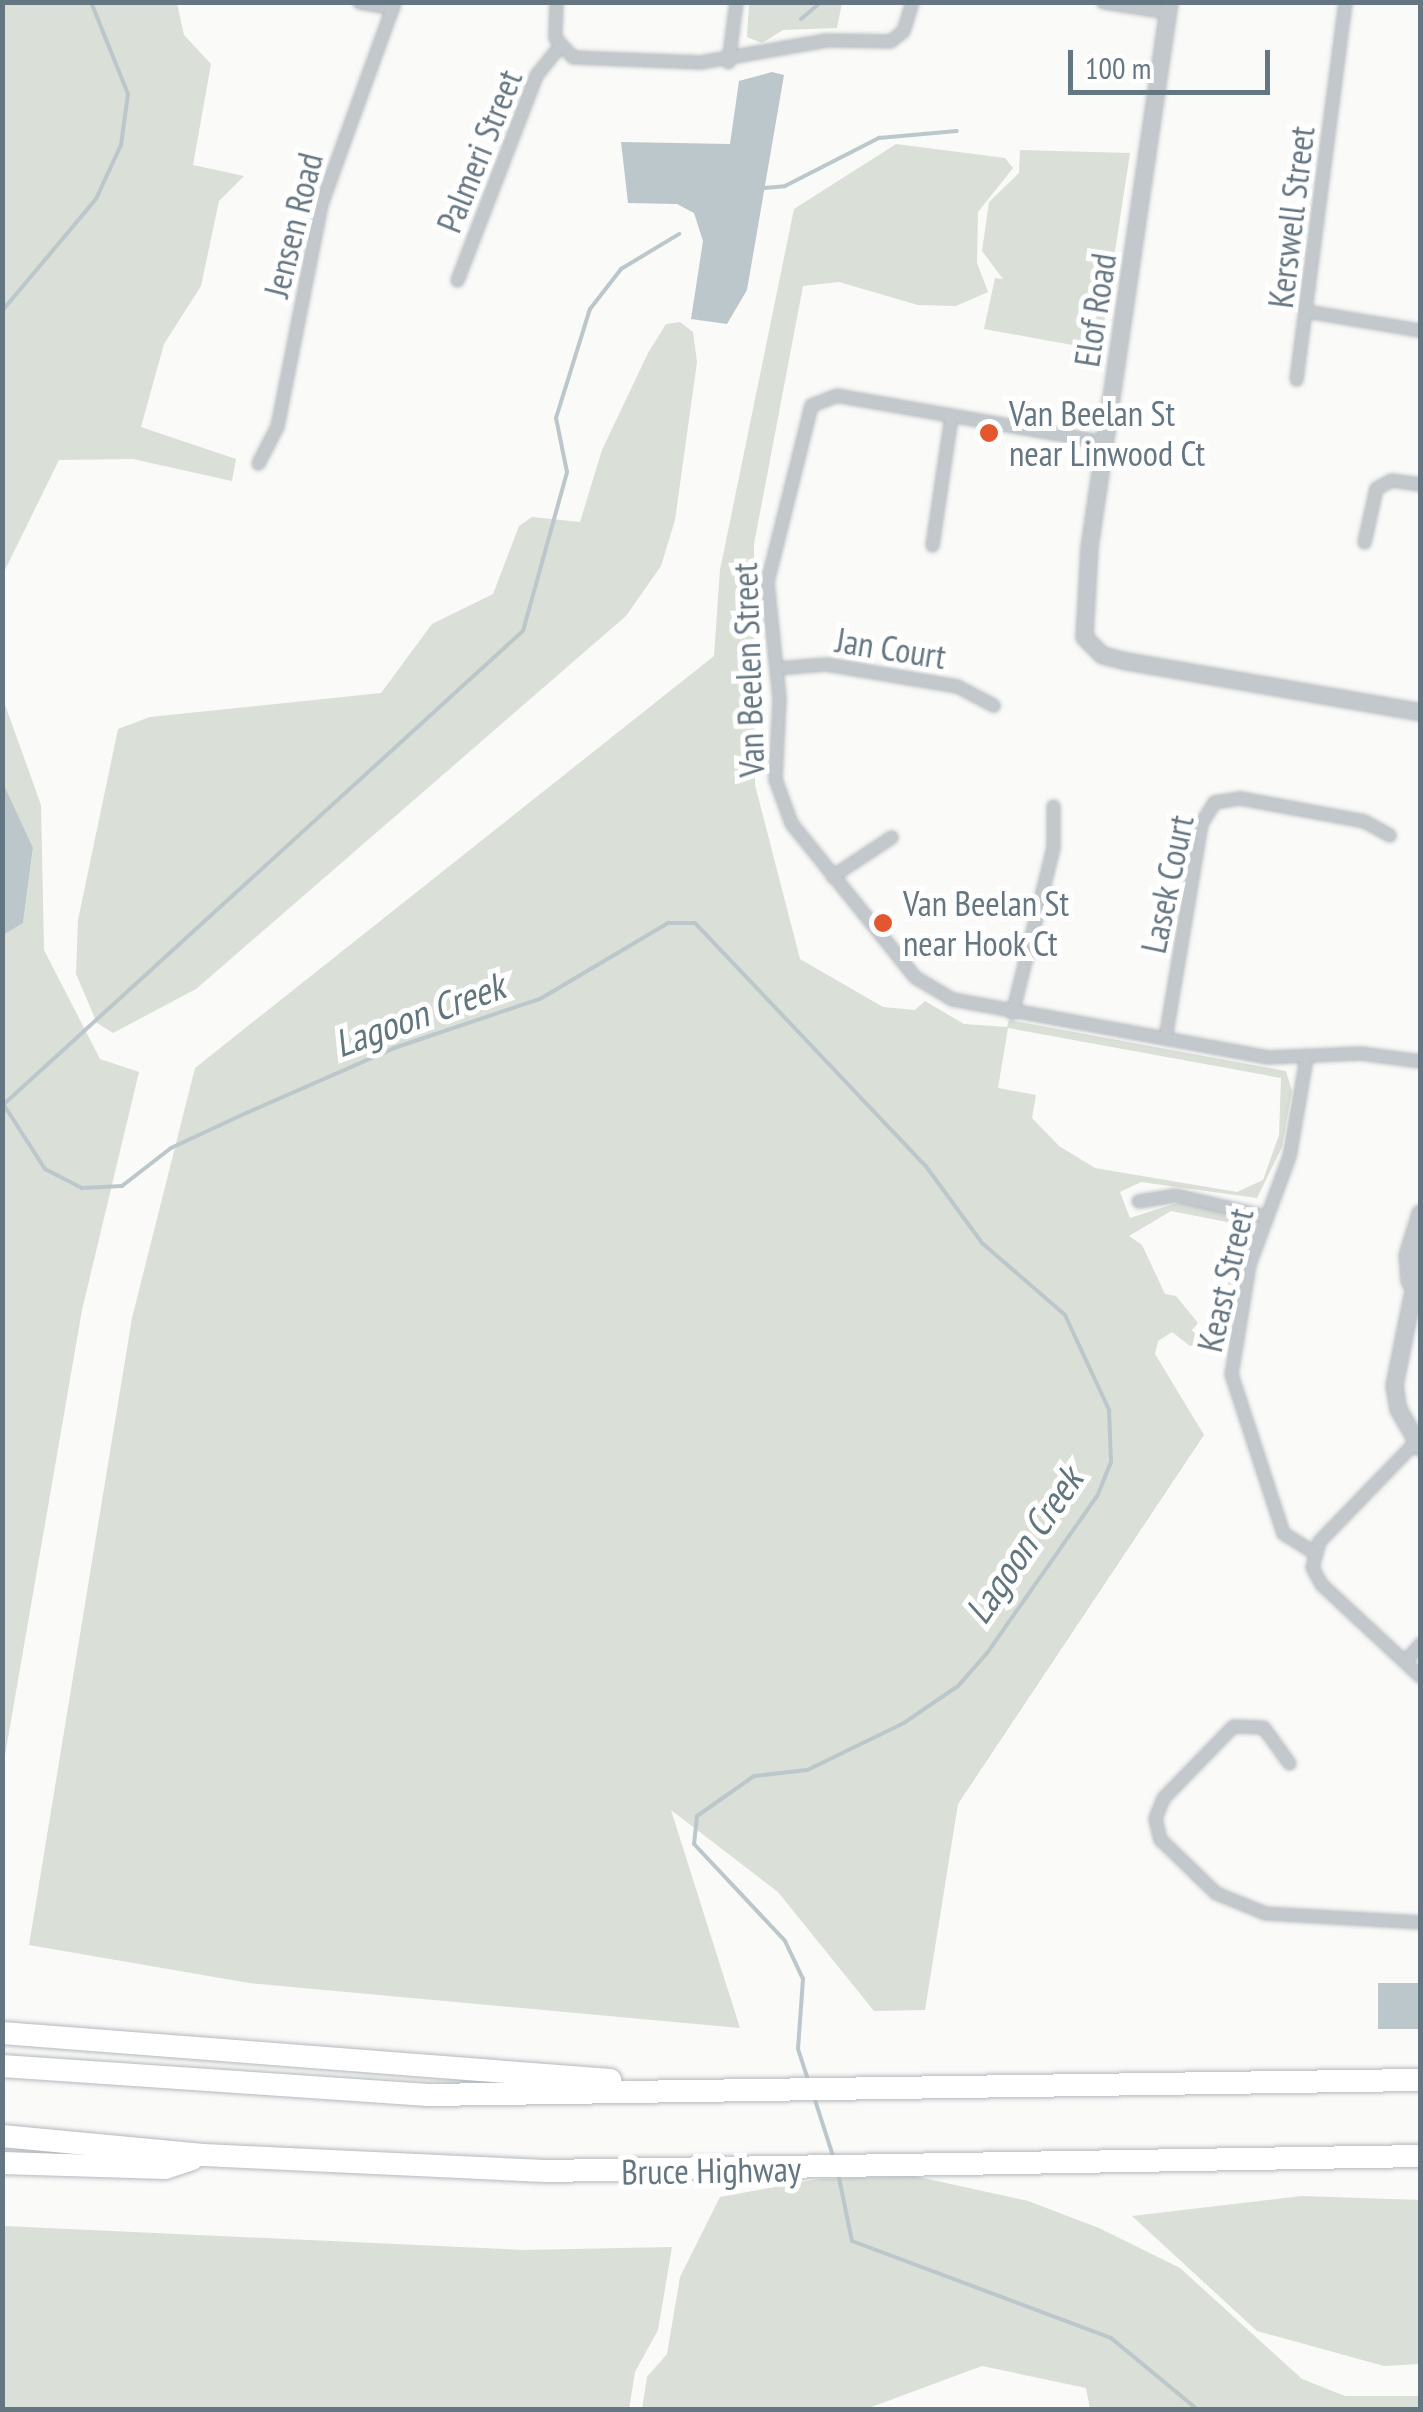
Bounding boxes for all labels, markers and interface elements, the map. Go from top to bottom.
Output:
scale bar [1073,30,1276,92]
text: 100 m [1085,48,1151,87]
street label: Palmeri Street [427,64,531,238]
street label: Kerswell Street [1259,124,1323,310]
street label: Jensen Road [255,149,331,301]
street label: Elof Road [1065,250,1125,370]
place label: Van Beelan St near Linwood Ct [1009,392,1205,474]
marker: Van Beelan St near Linwood Ct [978,422,1000,444]
street label: Van Beelen Street [723,562,773,778]
street label: Jan Court [833,619,949,677]
street label: Lasek Court [1132,811,1202,957]
place label: Van Beelan St near Hook Ct [903,882,1069,964]
marker: Van Beelan St near Hook Ct [872,912,894,934]
water label: Lagoon Creek [328,962,510,1066]
street label: Keast Street [1188,1204,1262,1356]
water label: Lagoon Creek [954,1459,1092,1631]
street label: Bruce Highway [621,2147,801,2193]

